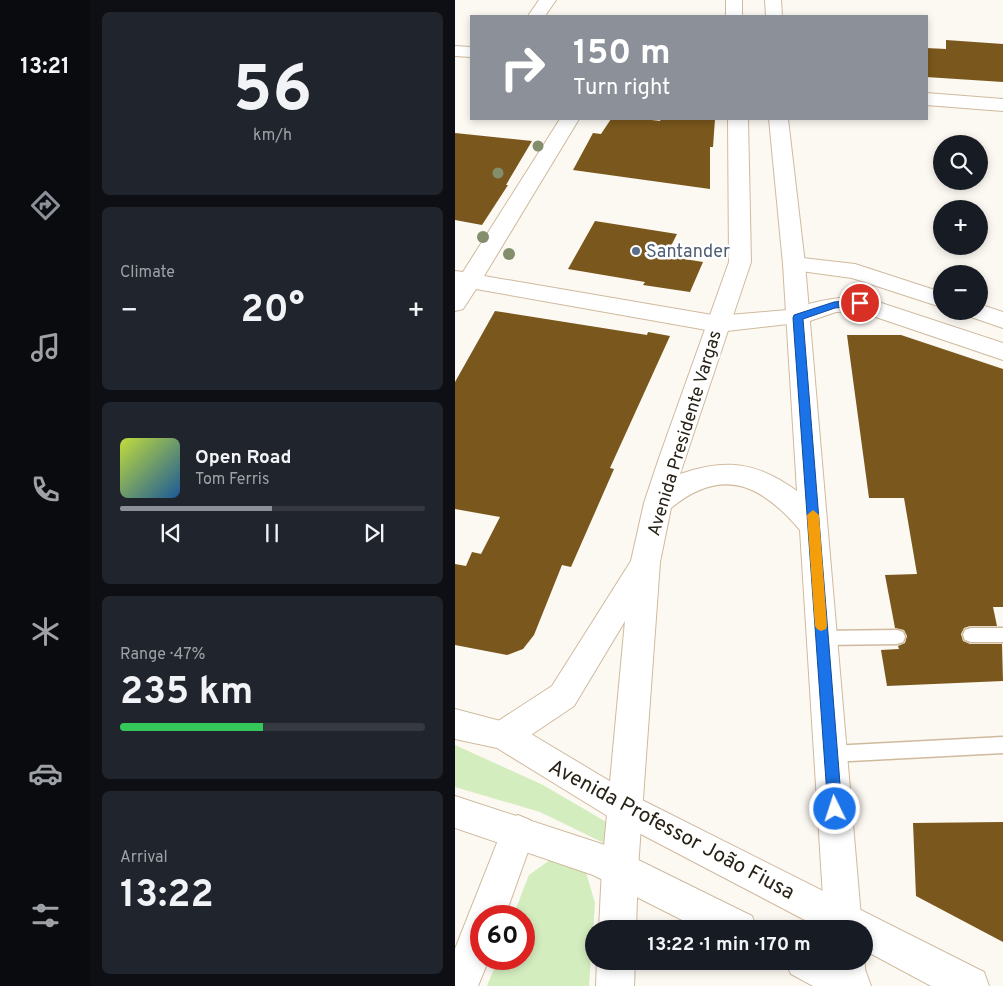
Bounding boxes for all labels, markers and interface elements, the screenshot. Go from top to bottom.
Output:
text: 150 m [573,32,671,76]
icon: right [490,35,555,100]
text: 56 [233,52,312,134]
text: 13:21 [20,54,70,81]
text: Turn right [573,75,670,102]
text: km/h [253,126,292,146]
map controls [933,135,988,320]
button: search [933,135,988,190]
icon: directions [28,188,63,223]
button: + [933,200,988,255]
place label: Santander [646,241,730,264]
marker: Santander [630,245,642,257]
text: Climate [120,263,175,283]
button: − [933,265,988,320]
pin [839,282,881,324]
text: 20° [240,287,305,336]
icon: arrive [846,289,874,317]
text: − [120,294,138,330]
text: + [407,294,425,330]
street label: Avenida Presidente Vargas [643,328,728,539]
icon: music [28,330,63,365]
text: Open Road [195,446,291,470]
text: Tom Ferris [195,470,269,490]
icon: phone [28,472,63,507]
icon: previous [157,519,185,547]
icon: pause [258,519,286,547]
icon: next [360,519,388,547]
icon: climate [28,614,63,649]
text: Range · 47% [120,645,205,665]
text: 235 km [120,669,253,718]
street label: Avenida Professor João Fiusa [544,754,799,907]
icon: car [28,756,63,791]
position arrow [808,782,860,834]
text: Arrival [120,848,168,868]
text: 13:22 [120,872,214,921]
icon: filters [28,898,63,933]
speed limit sign: 60 [470,905,535,970]
text: 13:22 · 1 min · 170 m [647,933,811,957]

